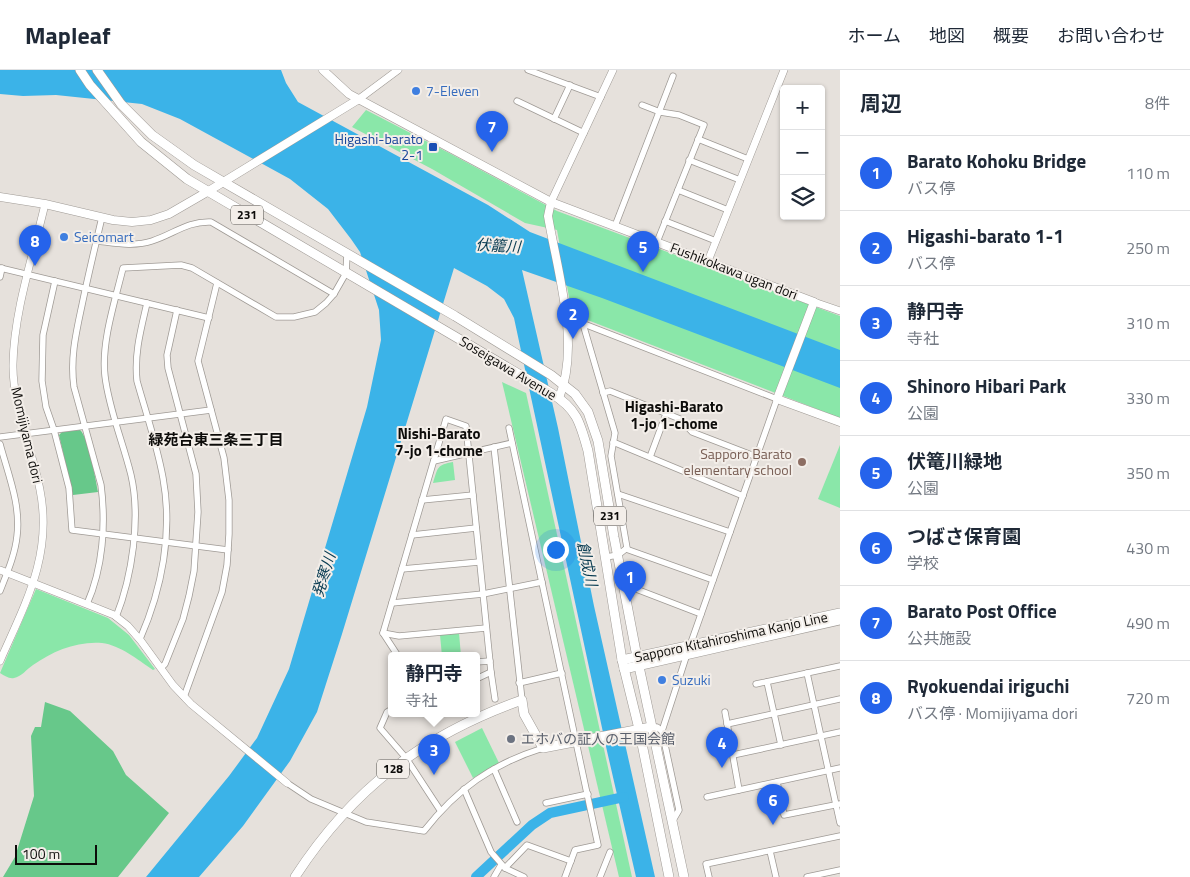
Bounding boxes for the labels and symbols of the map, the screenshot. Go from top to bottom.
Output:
place label: 7-Eleven [426,80,479,101]
marker: 7-Eleven [410,85,422,97]
pin: 7 [476,111,508,152]
place label: Higashi-barato 2-1 [335,128,423,165]
marker: Higashi-barato 2-1 [427,141,439,153]
road number: 231 [231,206,263,224]
pin: 8 [19,225,51,266]
place label: Seicomart [74,226,134,247]
marker: Seicomart [58,231,70,243]
pin: 5 [627,231,659,272]
water label: 伏籠川 [475,233,523,258]
street label: Fushikokawa ugan dori [667,237,801,305]
pin: 2 [557,298,589,339]
street label: Soseigawa Avenue [456,330,561,405]
street label: Momijiyama dori [6,385,49,485]
district label: Higashi-Barato 1-jo 1-chome [625,395,723,435]
district label: Nishi-Barato 7-jo 1-chome [395,422,483,462]
district label: 緑苑台東三条三丁目 [148,428,284,451]
place label: Sapporo Barato elementary school [684,443,792,480]
marker: Sapporo Barato elementary school [796,456,808,468]
road number: 231 [594,506,626,526]
your location [543,537,569,563]
water label: 創成川 [572,539,604,590]
water label: 発寒川 [306,548,342,600]
pin: 1 [614,561,646,602]
street label: Sapporo Kitahiroshima Kanjo Line [632,606,829,667]
place label: Suzuki [672,669,711,690]
marker: Suzuki [656,674,668,686]
pin: 4 [706,727,738,768]
place label: エホバの証人の王国会館 [521,728,675,749]
marker: エホバの証人の王国会館 [505,733,517,745]
pin: 3 [418,734,450,775]
road number: 128 [377,760,409,779]
pin: 6 [757,784,789,825]
scale bar [15,842,98,865]

